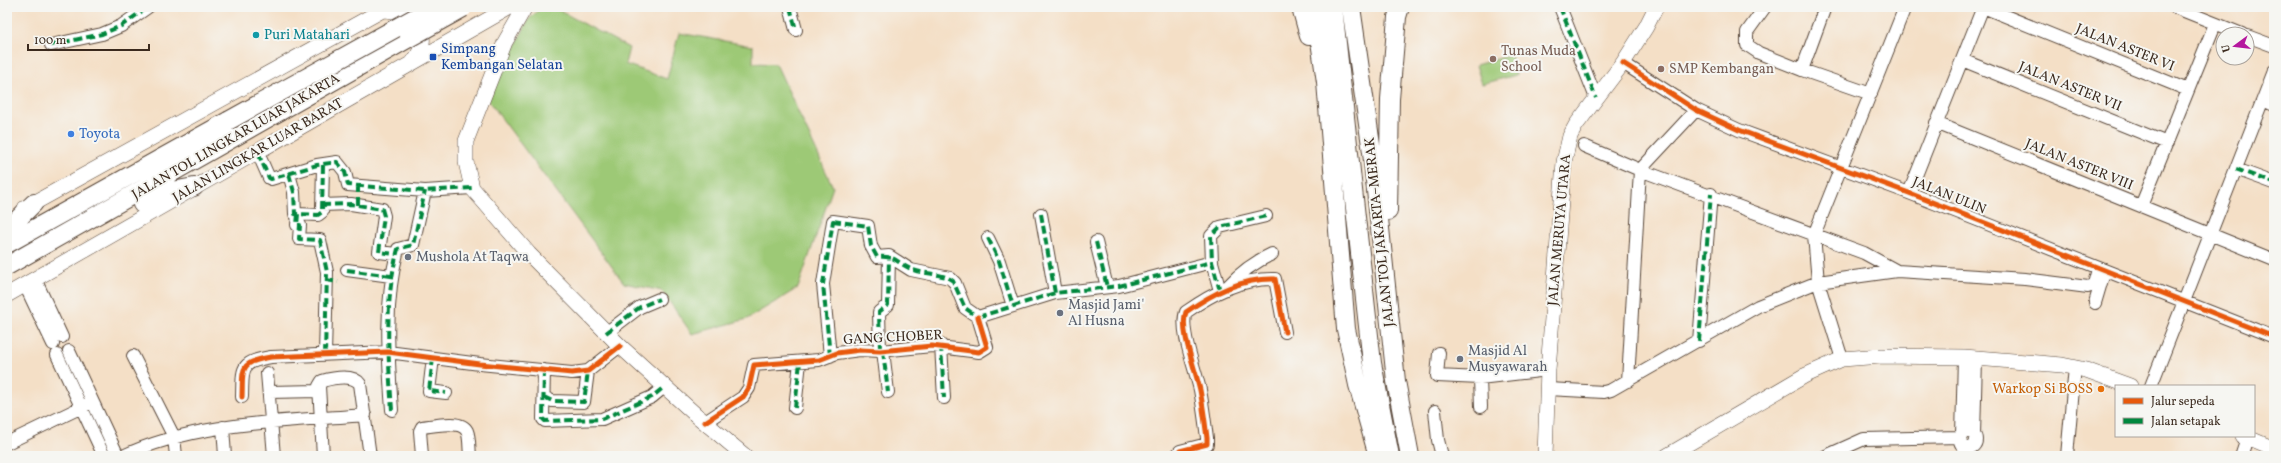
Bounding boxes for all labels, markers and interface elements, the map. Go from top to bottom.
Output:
street label: JALAN ASTER VI [2073,19,2177,77]
scale bar [28,26,149,52]
place label: Puri Matahari [264,26,350,45]
north arrow [2215,26,2255,66]
marker: Puri Matahari [251,30,261,40]
text: 100 m [34,33,67,49]
place label: Simpang Kembangan Selatan [441,40,563,75]
place label: Tunas Muda School [1501,42,1576,77]
text: U [2218,42,2235,54]
marker: Simpang Kembangan Selatan [428,52,438,62]
marker: Tunas Muda School [1488,54,1498,64]
street label: JALAN ASTER VII [2015,58,2125,116]
place label: SMP Kembangan [1669,60,1774,79]
marker: SMP Kembangan [1656,64,1666,74]
street label: JALAN TOL LINGKAR LUAR JAKARTA [128,69,344,205]
street label: JALAN LINGKAR LUAR BARAT [169,94,347,208]
place label: Toyota [79,125,120,144]
marker: Toyota [66,129,76,139]
street label: JALAN ASTER VIII [2022,135,2136,195]
street label: JALAN TOL JAKARTA–MERAK [1361,136,1399,328]
street label: JALAN MERUYA UTARA [1544,153,1576,307]
street label: JALAN ULIN [1909,173,1989,219]
place label: Mushola At Taqwa [416,248,529,267]
marker: Mushola At Taqwa [403,252,413,262]
place label: Masjid Jami' Al Husna [1068,296,1144,331]
marker: Masjid Jami' Al Husna [1055,308,1065,318]
street label: GANG CHOBER [843,326,944,350]
place label: Masjid Al Musyawarah [1468,342,1547,377]
marker: Masjid Al Musyawarah [1455,354,1465,364]
place label: Warkop Si BOSS [1992,380,2093,399]
marker: Warkop Si BOSS [2096,384,2106,394]
legend [2115,385,2255,437]
text: Jalur sepeda [2151,394,2215,410]
text: Jalan setapak [2151,414,2221,430]

